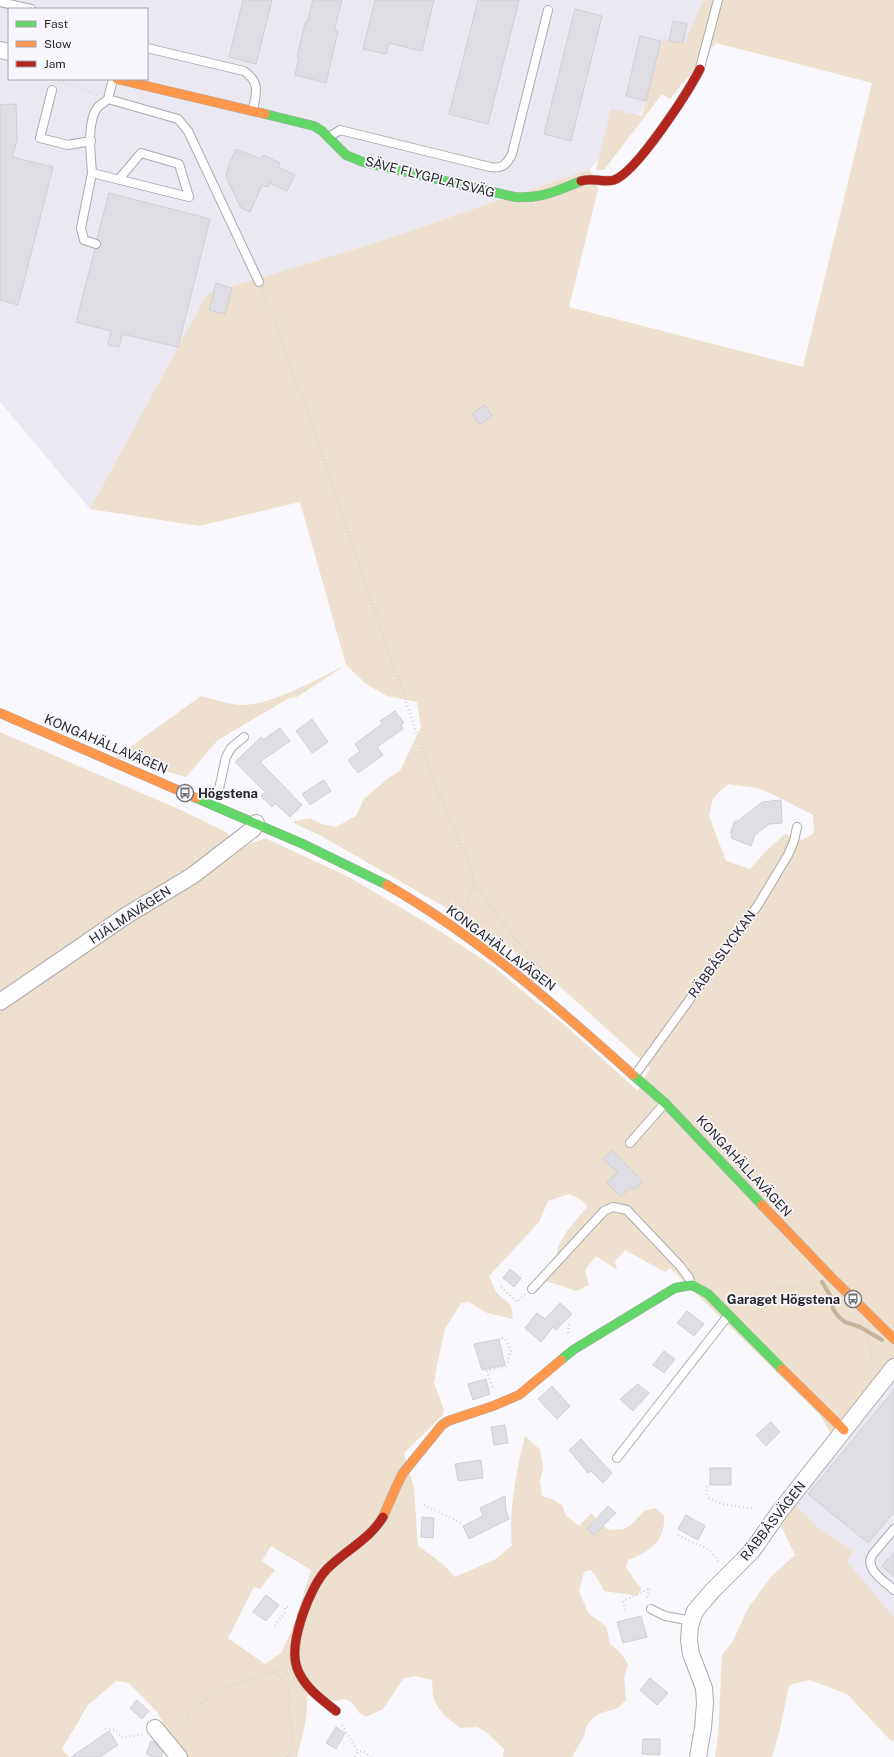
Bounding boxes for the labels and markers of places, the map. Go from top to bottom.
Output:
bus stop icon: Högstena [175,783,195,803]
place label: Högstena [198,786,258,801]
bus stop icon: Garaget Högstena [843,1289,863,1309]
place label: Garaget Högstena [727,1292,840,1307]

